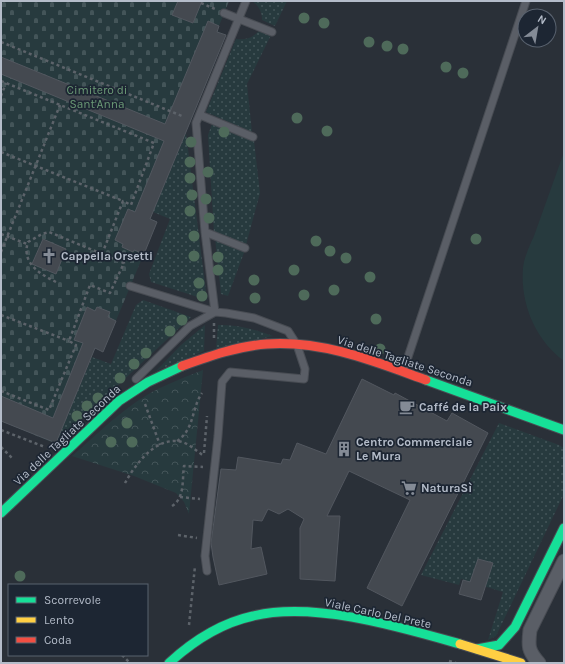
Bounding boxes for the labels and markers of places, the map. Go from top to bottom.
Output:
church icon: Cappella Orsetti [40,247,58,265]
place label: Cappella Orsetti [61,249,153,263]
cafe icon: Caffé de la Paix [398,398,416,416]
place label: Caffé de la Paix [419,400,507,414]
place label: Centro Commerciale Le Mura [356,435,472,463]
building icon: Centro Commerciale Le Mura [335,440,353,458]
supermarket icon: NaturaSì [400,479,418,497]
place label: NaturaSì [421,481,472,495]

